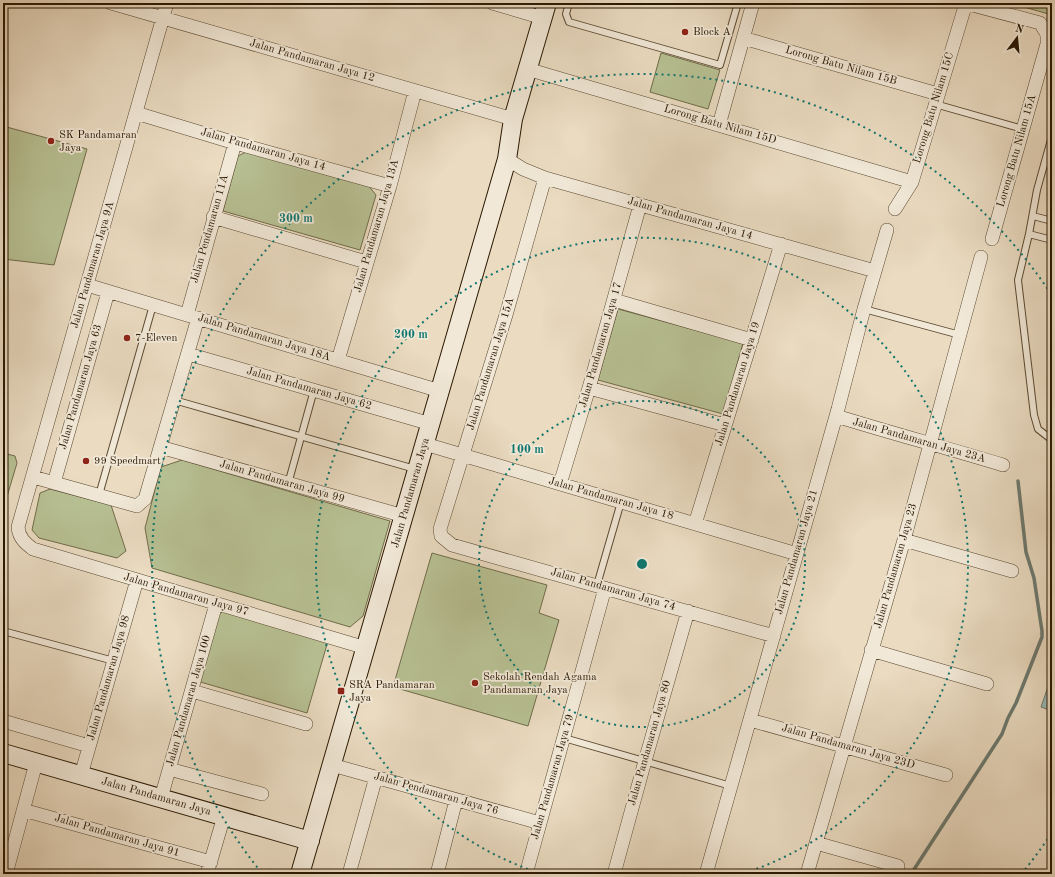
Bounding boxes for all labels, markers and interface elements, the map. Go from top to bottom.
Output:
north arrow [997,18,1037,58]
text: N [1014,23,1025,36]
marker: Block A [680,27,690,37]
place label: Block A [693,27,732,38]
street label: Jalan Pandamaran Jaya 12 [248,38,376,84]
street label: Lorong Batu Nilam 15B [784,45,898,87]
street label: Lorong Batu Nilam 15C [912,51,956,165]
street label: Lorong Batu Nilam 15A [996,93,1038,208]
street label: Lorong Batu Nilam 15D [662,104,778,146]
street label: Jalan Pandamaran Jaya 14 [199,127,327,173]
place label: SK Pandamaran Jaya [59,130,137,154]
marker: SK Pandamaran Jaya [46,136,56,146]
street label: Jalan Pandamaran Jaya 13A [353,158,401,294]
street label: Jalan Pendamaran 11A [189,173,231,284]
street label: Jalan Pandamaran Jaya 14 [626,196,754,242]
street label: Jalan Pandamaran Jaya 9A [70,200,117,330]
text: 300 m [279,213,313,225]
street label: Jalan Pandamaran Jaya 17 [578,281,624,409]
street label: Jalan Pandamaran Jaya 15A [466,296,517,432]
street label: Jalan Pandamaran Jaya 18A [196,313,332,364]
street label: Jalan Pandamaran Jaya 19 [714,321,762,447]
street label: Jalan Pandamaran Jaya 63 [58,323,104,451]
text: 200 m [394,329,428,341]
marker: 7-Eleven [122,333,132,343]
place label: 7-Eleven [135,333,177,344]
street label: Jalan Pandamaran Jaya 62 [245,366,373,412]
street label: Jalan Pandamaran Jaya 23A [851,417,987,465]
street label: Jalan Pandamaran Jaya [390,436,432,549]
text: 100 m [510,444,544,456]
marker: 99 Speedmart [81,456,91,466]
place label: 99 Speedmart [94,456,161,467]
street label: Jalan Pandamaran Jaya 99 [218,459,346,505]
street label: Jalan Pandamaran Jaya 18 [547,476,675,522]
street label: Jalan Pandamaran Jaya 21 [774,488,820,616]
street label: Jalan Pandamaran Jaya 23 [873,502,919,630]
centre of rings [635,557,649,571]
street label: Jalan Pandamaran Jaya 74 [549,567,677,613]
street label: Jalan Pandamaran Jaya 97 [122,572,250,618]
street label: Jalan Pandamaran Jaya 98 [86,614,132,742]
street label: Jalan Pandamaran Jaya 100 [165,634,213,768]
place label: Sekolah Rendah Agama Pandamaran Jaya [483,672,597,696]
marker: Sekolah Rendah Agama Pandamaran Jaya [470,678,480,688]
street label: Jalan Pandamaran Jaya 80 [627,679,673,807]
place label: SRA Pandamaran Jaya [349,680,435,704]
marker: SRA Pandamaran Jaya [336,686,346,696]
street label: Jalan Pandamaran Jaya 79 [530,713,576,841]
street label: Jalan Pandamaran Jaya 23D [780,723,916,771]
street label: Jalan Pendamaran Jaya 76 [372,771,500,817]
street label: Jalan Pandamaran Jaya [100,776,213,818]
street label: Jalan Pandamaran Jaya 91 [53,813,181,859]

